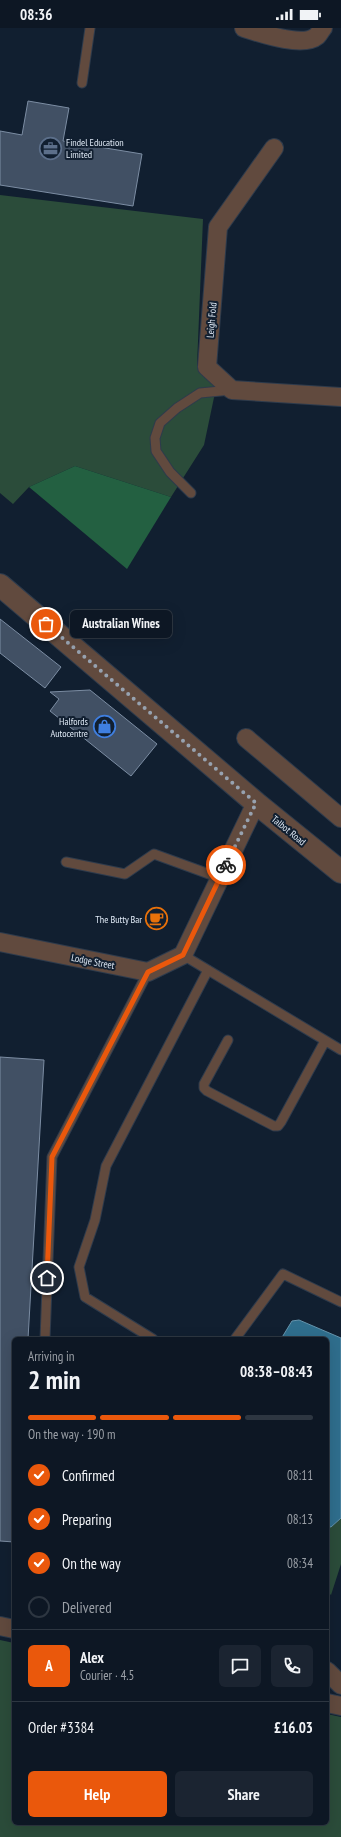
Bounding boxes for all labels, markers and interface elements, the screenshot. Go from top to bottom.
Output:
text: 08:36 [20,5,52,24]
office icon: Findel Education Limited [38,135,64,161]
place label: Findel Education Limited [66,136,124,161]
street label: Leigh Fold [203,302,220,339]
pin [29,607,63,641]
callout: Australian Wines [70,610,172,638]
icon: bag [35,613,57,635]
text: Australian Wines [82,615,160,632]
shop icon: Halfords Autocentre [91,714,117,740]
place label: Halfords Autocentre [50,715,89,740]
street label: Talbot Road [269,813,309,848]
courier [206,845,246,885]
icon: bike [215,854,237,876]
cafe icon: The Butty Bar [144,906,170,932]
place label: The Butty Bar [95,913,142,926]
street label: Lodge Street [70,951,116,972]
pin [30,1261,64,1295]
icon: home [36,1267,58,1289]
text: Arriving in [28,1348,75,1365]
text: 08:38–08:43 [240,1362,313,1381]
text: 2 min [28,1363,81,1396]
text: On the way · 190 m [28,1426,115,1443]
icon: check [28,1464,50,1486]
text: Confirmed [62,1466,115,1485]
text: 08:11 [287,1467,313,1484]
icon: check [28,1508,50,1530]
text: Preparing [62,1510,112,1529]
text: 08:13 [287,1511,313,1528]
icon: check [28,1552,50,1574]
text: On the way [62,1554,121,1573]
text: 08:34 [287,1555,313,1572]
text: Delivered [62,1598,112,1617]
button: chat [219,1645,261,1687]
button: phone [271,1645,313,1687]
text: Alex [80,1648,104,1667]
text: A [45,1656,53,1675]
text: Courier · 4.5 [80,1667,134,1684]
text: Order #3384 [28,1718,94,1737]
text: £16.03 [274,1718,313,1737]
button: Help [28,1771,167,1817]
button: Share [175,1771,313,1817]

